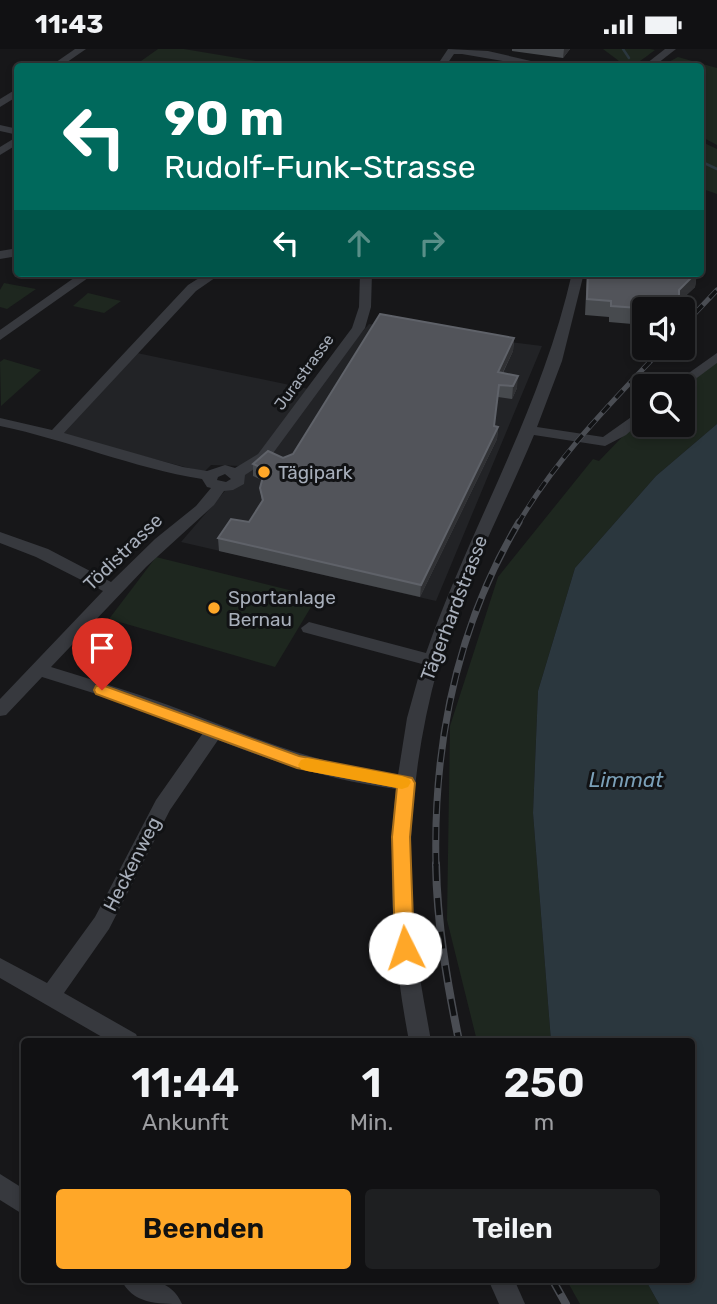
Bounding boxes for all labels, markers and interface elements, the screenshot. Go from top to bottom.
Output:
text: 11:43 [35,9,103,40]
text: 90 m [164,89,284,147]
icon: left [49,91,140,182]
text: Rudolf-Funk-Strasse [164,148,476,186]
icon: left [267,224,305,262]
icon: ahead [340,224,378,262]
icon: right [413,224,451,262]
map controls [632,297,695,437]
button: sound [632,297,695,360]
street label: Jurastrasse [270,330,338,414]
button: search [632,374,695,437]
place label: Tägipark [278,461,353,484]
marker: Tägipark [256,464,272,480]
street label: Tödistrasse [79,509,167,595]
street label: Tägerhardstrasse [416,532,492,684]
place label: Sportanlage Bernau [228,586,336,631]
marker: Sportanlage Bernau [206,600,222,616]
pin [72,618,132,690]
icon: arrive [83,629,121,667]
water label: Limmat [589,767,664,792]
street label: Heckenweg [98,813,166,915]
position arrow [368,911,442,985]
text: 11:44 [131,1058,239,1108]
text: 1 [361,1058,382,1108]
text: 250 [503,1058,585,1108]
text: Ankunft [142,1108,229,1136]
text: Min. [350,1108,393,1136]
text: m [534,1108,554,1136]
button: Beenden [56,1189,351,1269]
button: Teilen [365,1189,660,1269]

